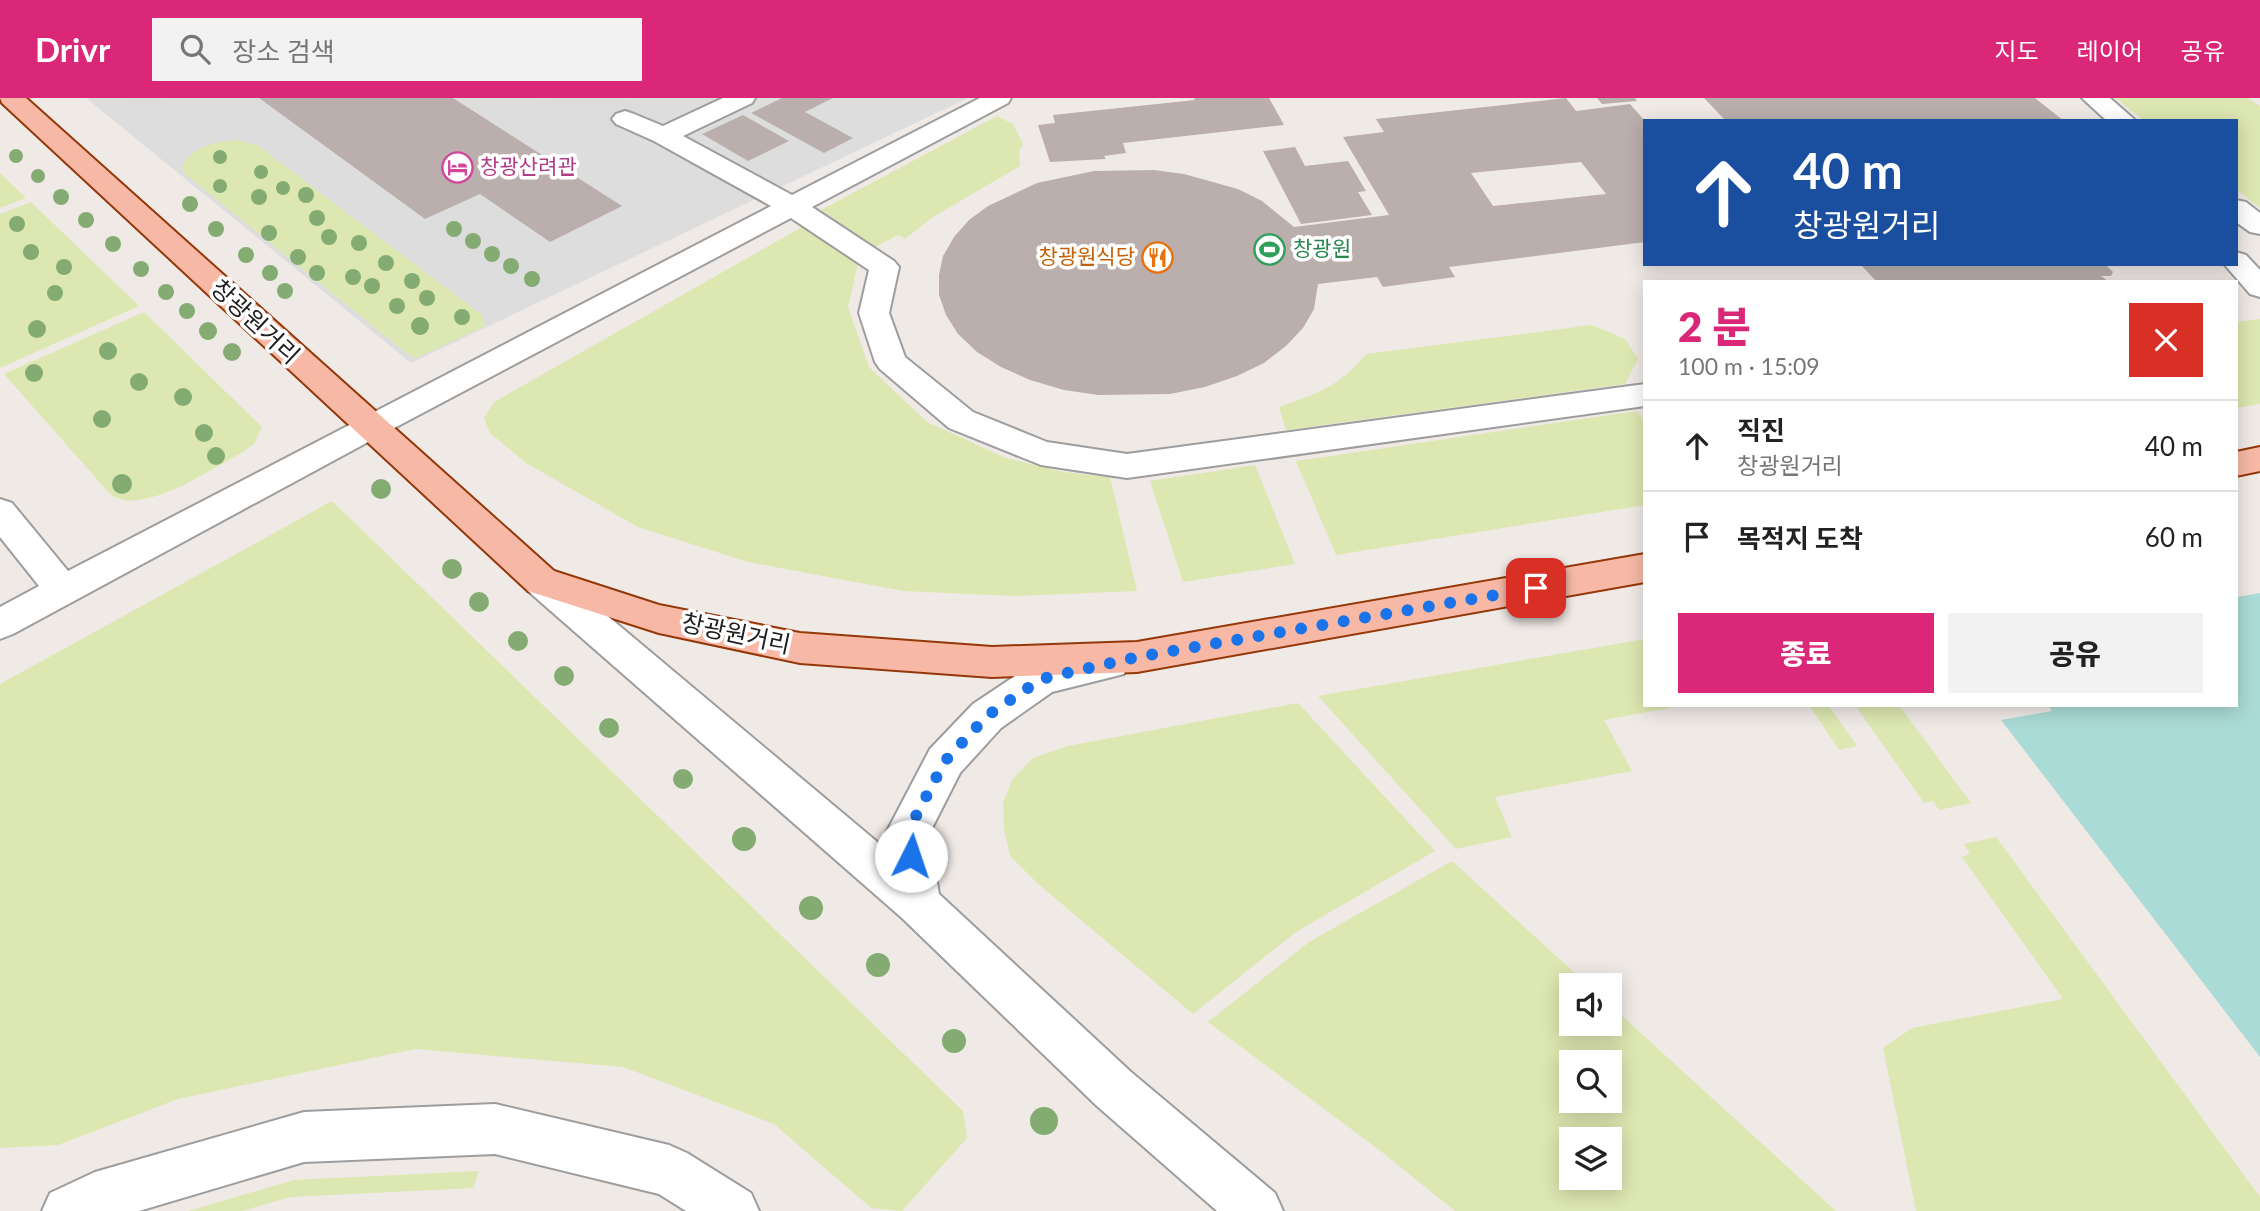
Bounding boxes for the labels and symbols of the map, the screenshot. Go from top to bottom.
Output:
hotel icon: 창광산려관 [440,150,474,184]
place label: 창광산려관 [480,153,577,178]
sports icon: 창광원 [1253,232,1287,266]
place label: 창광원 [1293,235,1351,260]
restaurant icon: 창광원식당 [1141,240,1175,274]
place label: 창광원식당 [1038,243,1135,268]
street label: 창광원거리 [206,273,306,369]
pin [1506,558,1566,618]
street label: 창광원거리 [679,607,793,658]
position arrow [874,819,948,893]

